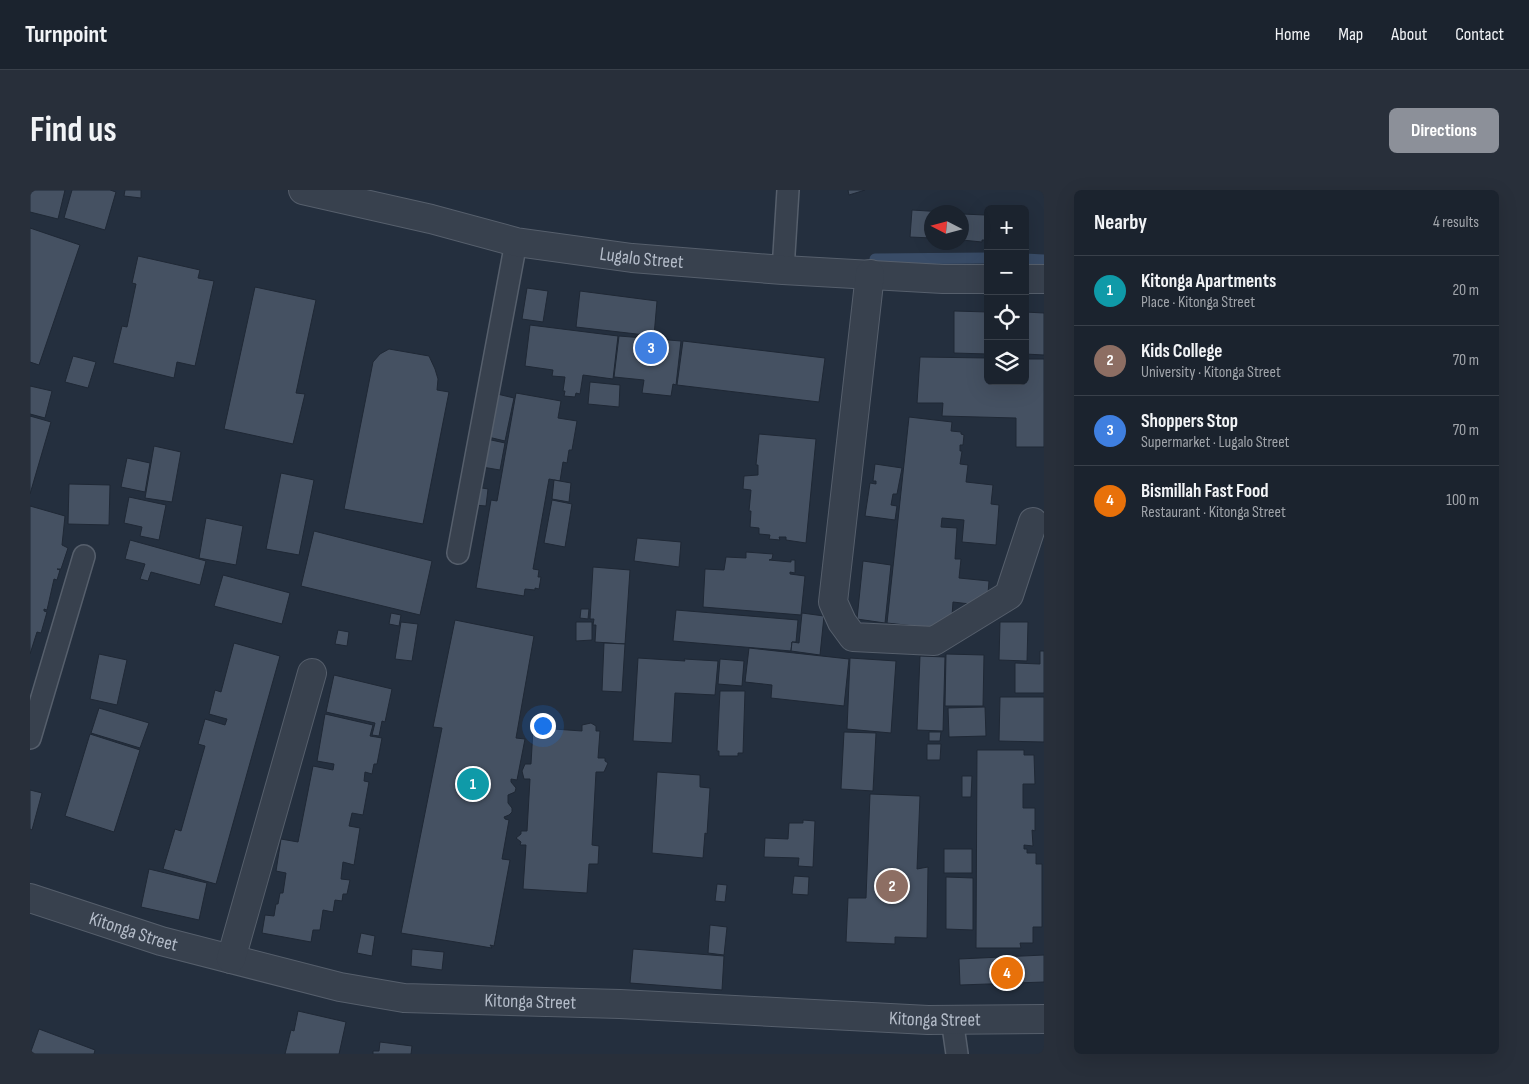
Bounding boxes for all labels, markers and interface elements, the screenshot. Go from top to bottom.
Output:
text: Turnpoint [25,20,107,49]
text: Home [1275,24,1310,45]
text: Map [1338,24,1363,45]
text: About [1391,24,1427,45]
text: Contact [1455,24,1504,45]
button: Directions [1389,108,1499,153]
text: Find us [30,109,117,152]
north arrow [924,205,969,250]
map controls [984,205,1029,385]
button: + [984,205,1029,250]
text: Nearby [1094,210,1147,235]
text: 4 results [1433,213,1479,232]
street label: Lugalo Street [598,242,685,274]
button: − [984,250,1029,295]
text: Kitonga Apartments [1141,270,1276,293]
text: 1 [1107,281,1113,300]
text: 20 m [1452,281,1479,300]
text: Place · Kitonga Street [1141,293,1255,312]
button: locate [984,295,1029,340]
pin: 3 [635,329,667,367]
button: layers [984,340,1029,385]
text: Kids College [1141,340,1222,363]
text: 2 [1106,351,1114,370]
text: 70 m [1453,351,1479,370]
text: University · Kitonga Street [1141,363,1281,382]
text: Shoppers Stop [1141,410,1238,433]
text: 3 [1106,421,1114,440]
text: 70 m [1453,421,1479,440]
text: Supermarket · Lugalo Street [1141,433,1289,452]
text: Bismillah Fast Food [1141,480,1269,503]
text: 4 [1106,491,1114,510]
text: 100 m [1446,491,1479,510]
text: Restaurant · Kitonga Street [1141,503,1286,522]
your location [530,713,556,739]
pin: 1 [457,765,489,803]
pin: 2 [876,867,908,905]
street label: Kitonga Street [86,907,181,956]
pin: 4 [991,954,1023,992]
street label: Kitonga Street [484,989,577,1014]
street label: Kitonga Street [888,1006,981,1032]

